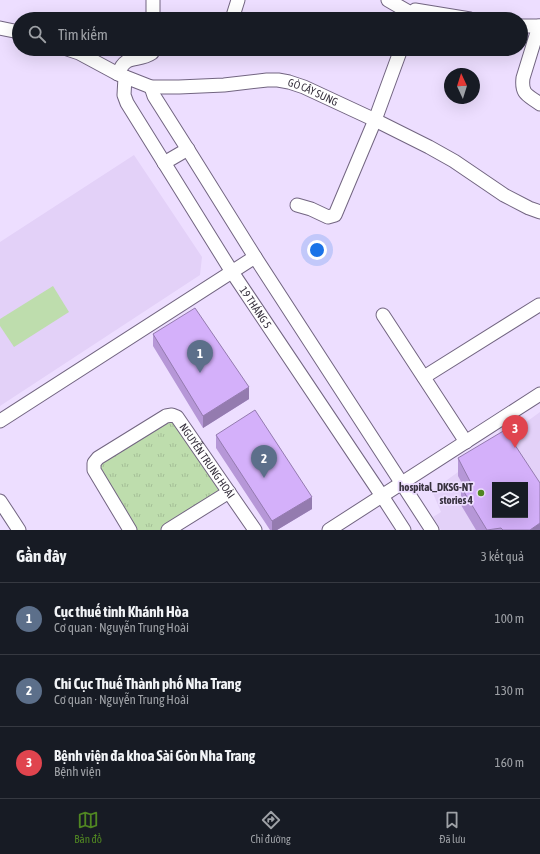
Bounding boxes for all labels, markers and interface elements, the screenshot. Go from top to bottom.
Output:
search box [12,12,528,56]
icon: search [26,23,48,45]
text: Tìm kiếm [58,26,108,43]
north arrow [444,68,480,104]
street label: GÒ CÂY SUNG [286,76,340,108]
your location [307,240,327,260]
street label: 19 THÁNG 5 [237,284,274,330]
pin: 1 [187,340,213,373]
pin: 3 [502,415,528,448]
street label: NGUYỄN TRUNG HOÀI [177,421,237,501]
pin: 2 [251,445,277,478]
place label: hospital_DKSG-NT stories 4 [399,481,473,506]
map controls [492,482,528,518]
button: layers [492,482,528,518]
marker: hospital_DKSG-NT stories 4 [476,488,486,498]
text: Gần đây [16,546,67,566]
text: 3 kết quả [481,549,524,564]
text: Cục thuế tỉnh Khánh Hòa [54,603,189,620]
text: 1 [26,611,32,626]
text: 100 m [495,611,524,626]
text: Cơ quan · Nguyễn Trung Hoài [54,620,189,635]
text: Chi Cục Thuế Thành phố Nha Trang [54,675,241,692]
text: 2 [26,683,32,698]
text: 130 m [495,683,524,698]
text: Cơ quan · Nguyễn Trung Hoài [54,692,189,707]
text: Bệnh viện đa khoa Sài Gòn Nha Trang [54,747,255,764]
text: 3 [26,755,32,770]
text: 160 m [495,755,524,770]
text: Bệnh viện [54,764,101,779]
tab: Bản đồ [74,809,102,845]
tab: Chỉ đường [251,809,291,845]
tab: Đã lưu [439,809,466,845]

